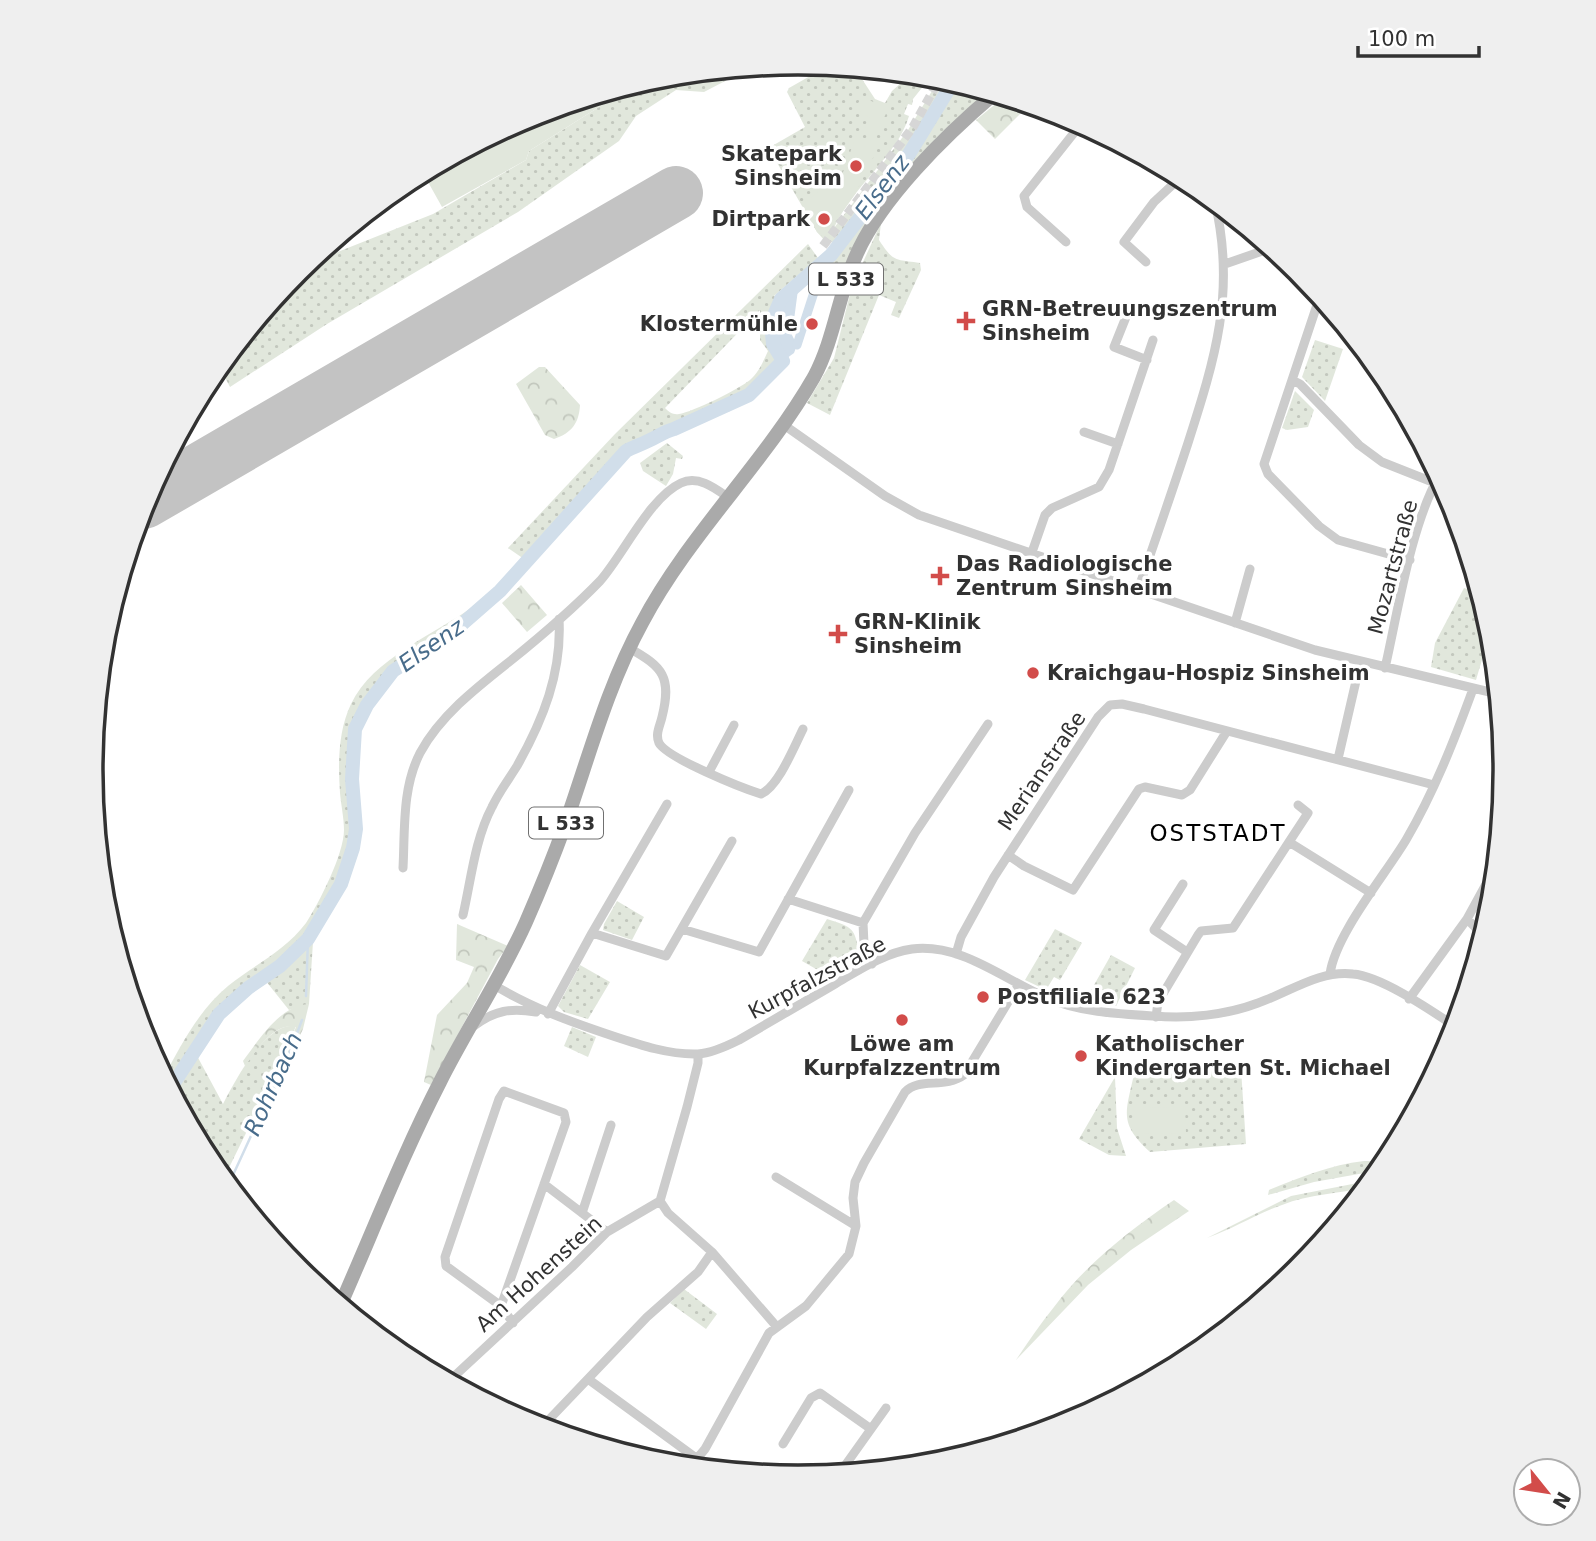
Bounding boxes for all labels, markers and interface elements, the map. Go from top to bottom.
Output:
scale bar [1358,14,1479,58]
text: 100 m [1368,27,1435,51]
place label: Skatepark Sinsheim [721,142,843,190]
water label: Elsenz [849,149,915,224]
marker: Skatepark Sinsheim [848,158,864,174]
place label: Dirtpark [711,207,811,231]
marker: Dirtpark [816,211,832,227]
road number: L 533 [809,264,883,294]
place label: GRN-Betreuungszentrum Sinsheim [982,297,1278,345]
marker: GRN-Betreuungszentrum Sinsheim [956,311,976,331]
place label: Klostermühle [640,312,798,336]
marker: Klostermühle [804,316,820,332]
street label: Mozartstraße [1363,497,1423,637]
place label: Das Radiologische Zentrum Sinsheim [956,552,1173,600]
marker: Das Radiologische Zentrum Sinsheim [930,566,950,586]
place label: GRN-Klinik Sinsheim [854,610,982,658]
water label: Elsenz [393,613,469,677]
marker: GRN-Klinik Sinsheim [828,624,848,644]
place label: Kraichgau-Hospiz Sinsheim [1047,661,1370,685]
marker: Kraichgau-Hospiz Sinsheim [1025,665,1041,681]
street label: Merianstraße [993,707,1091,835]
road number: L 533 [529,808,603,838]
district label: OSTSTADT [1149,820,1287,846]
street label: Kurpfalzstraße [744,932,890,1024]
place label: Postfiliale 623 [997,985,1166,1009]
marker: Postfiliale 623 [975,989,991,1005]
marker: Löwe am Kurpfalzzentrum [894,1012,910,1028]
water label: Rohrbach [239,1028,307,1140]
place label: Löwe am Kurpfalzzentrum [803,1032,1001,1080]
place label: Katholischer Kindergarten St. Michael [1095,1032,1391,1080]
marker: Katholischer Kindergarten St. Michael [1073,1048,1089,1064]
street label: Am Hohenstein [471,1211,607,1337]
north arrow [1512,1457,1582,1527]
text: N [1548,1488,1575,1513]

